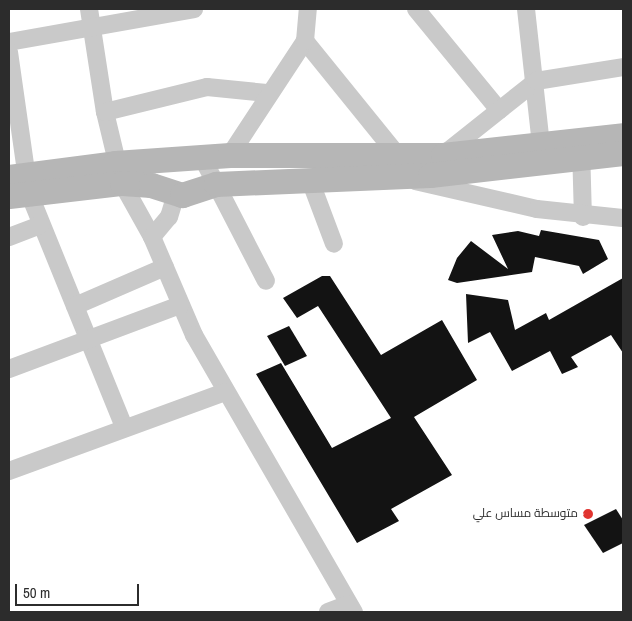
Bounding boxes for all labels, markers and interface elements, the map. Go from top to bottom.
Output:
place label: متوسطة مساس علي [473,507,578,521]
marker: متوسطة مساس علي [582,508,594,520]
scale bar [18,574,141,606]
text: 50 m [23,582,50,603]

